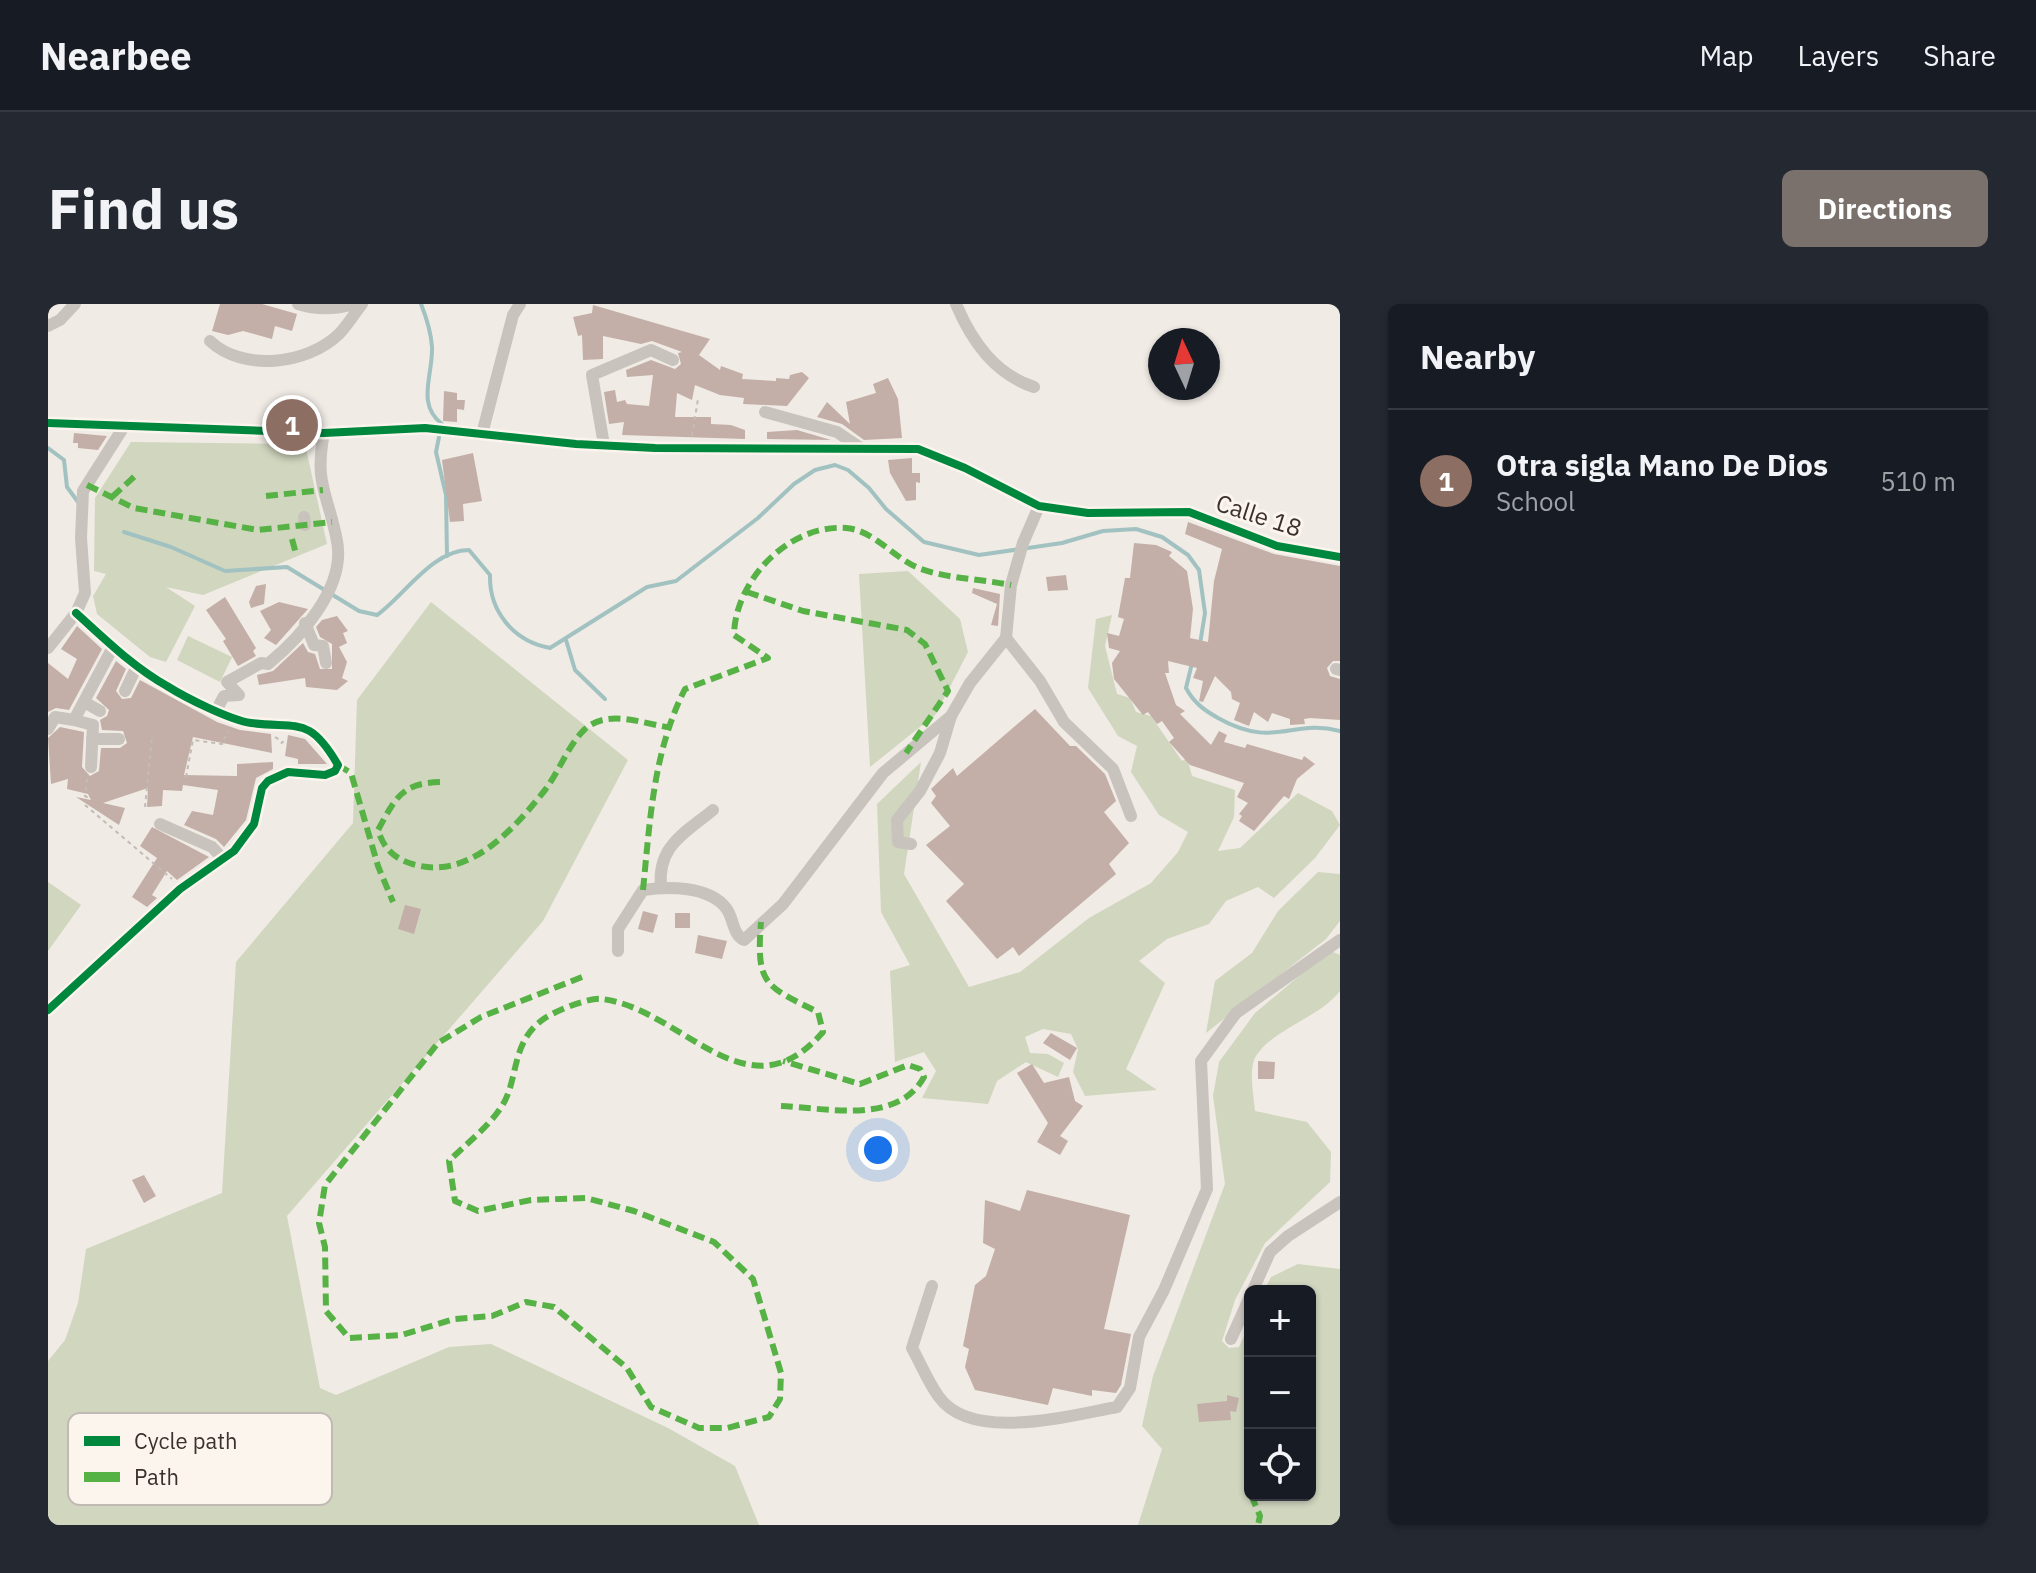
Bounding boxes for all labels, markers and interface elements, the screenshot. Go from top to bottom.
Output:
text: Nearbee [40,31,192,80]
text: Map [1699,37,1753,74]
text: Layers [1797,37,1879,74]
text: Share [1923,37,1996,74]
button: Directions [1782,170,1988,247]
text: Find us [48,172,239,244]
north arrow [1148,328,1220,400]
text: Nearby [1420,334,1535,378]
pin: 1 [266,395,318,455]
text: Otra sigla Mano De Dios [1496,445,1828,484]
text: 1 [1438,464,1454,498]
text: 510 m [1880,464,1956,498]
text: School [1496,484,1575,518]
street label: Calle 18 [1212,486,1306,544]
your location [858,1130,898,1170]
map controls [1244,1285,1316,1501]
button: + [1244,1285,1316,1357]
button: − [1244,1357,1316,1429]
legend [68,1413,332,1505]
text: Cycle path [134,1426,238,1455]
button: locate [1244,1429,1316,1501]
text: Path [134,1462,179,1491]

